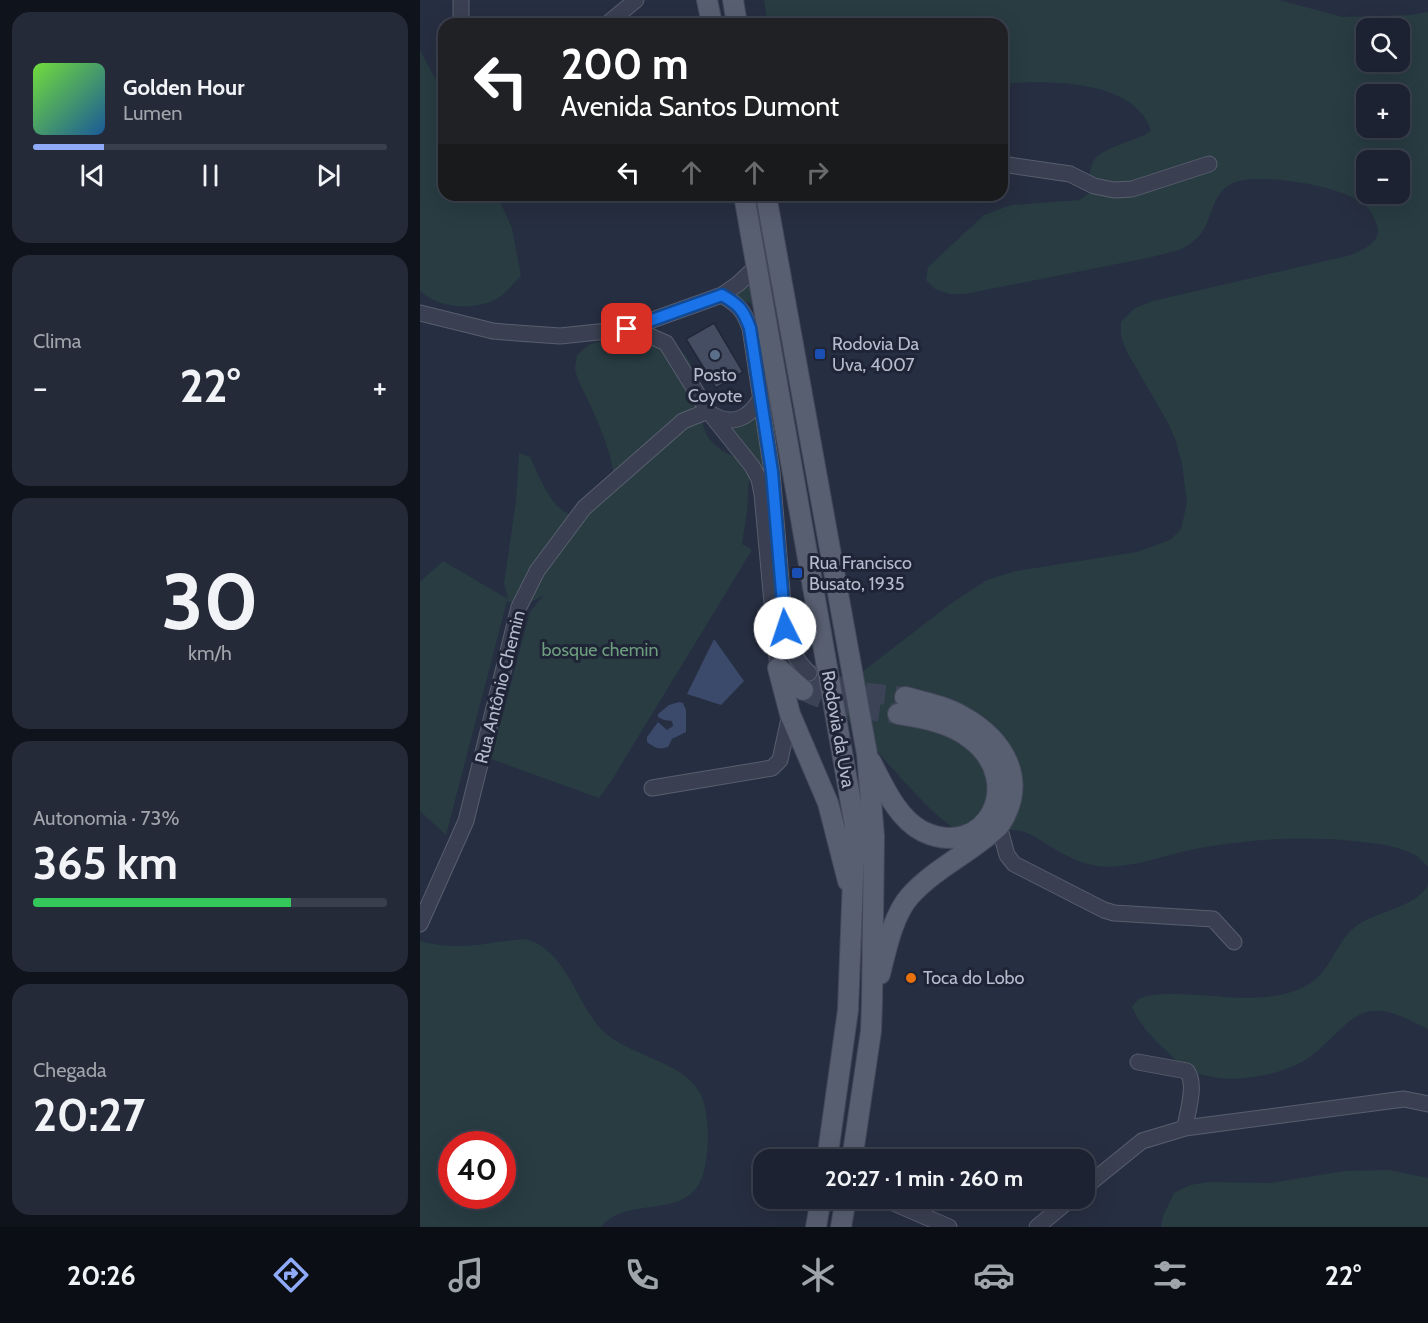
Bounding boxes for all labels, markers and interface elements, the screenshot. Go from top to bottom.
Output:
map controls [1356,18,1410,204]
button: search [1356,18,1410,72]
text: 200 m [561,38,688,90]
icon: left [462,42,540,120]
text: Golden Hour [123,74,244,101]
button: + [1356,84,1410,138]
text: Avenida Santos Dumont [561,90,839,123]
text: Lumen [123,101,182,125]
button: − [1356,150,1410,204]
icon: left [612,156,645,189]
icon: ahead [675,156,708,189]
icon: ahead [738,156,771,189]
icon: right [801,156,834,189]
icon: previous [76,159,109,192]
icon: pause [194,159,227,192]
icon: next [312,159,345,192]
pin [601,303,652,354]
icon: arrive [610,312,643,345]
text: Clima [33,329,81,353]
place label: Rodovia Da Uva, 4007 [832,333,919,376]
marker: Rodovia Da Uva, 4007 [813,347,827,361]
marker: Posto Coyote [708,348,722,362]
text: 22° [180,359,240,413]
place label: Posto Coyote [688,364,742,407]
text: − [33,367,48,407]
text: + [372,367,387,407]
place label: Rua Francisco Busato, 1935 [809,552,912,595]
text: 30 [161,554,259,649]
marker: Rua Francisco Busato, 1935 [790,566,804,580]
position arrow [753,596,817,660]
street label: Rua Antônio Chemin [470,608,530,766]
park label: bosque chemin [542,639,658,661]
text: km/h [188,641,232,665]
street label: Rodovia da Uva [817,669,859,790]
text: Autonomia · 73% [33,806,179,830]
text: 365 km [33,836,178,890]
place label: Toca do Lobo [923,967,1025,989]
marker: Toca do Lobo [904,971,918,985]
text: Chegada [33,1058,107,1082]
text: 20:27 [33,1088,145,1142]
speed limit sign: 40 [438,1131,516,1209]
text: 20:27 · 1 min · 260 m [825,1165,1023,1192]
icon: directions [270,1254,312,1296]
icon: music [445,1254,487,1296]
icon: phone [621,1254,663,1296]
icon: climate [797,1254,839,1296]
icon: car [973,1254,1015,1296]
icon: filters [1149,1254,1191,1296]
text: 20:26 [67,1259,136,1292]
text: 22° [1325,1259,1361,1292]

